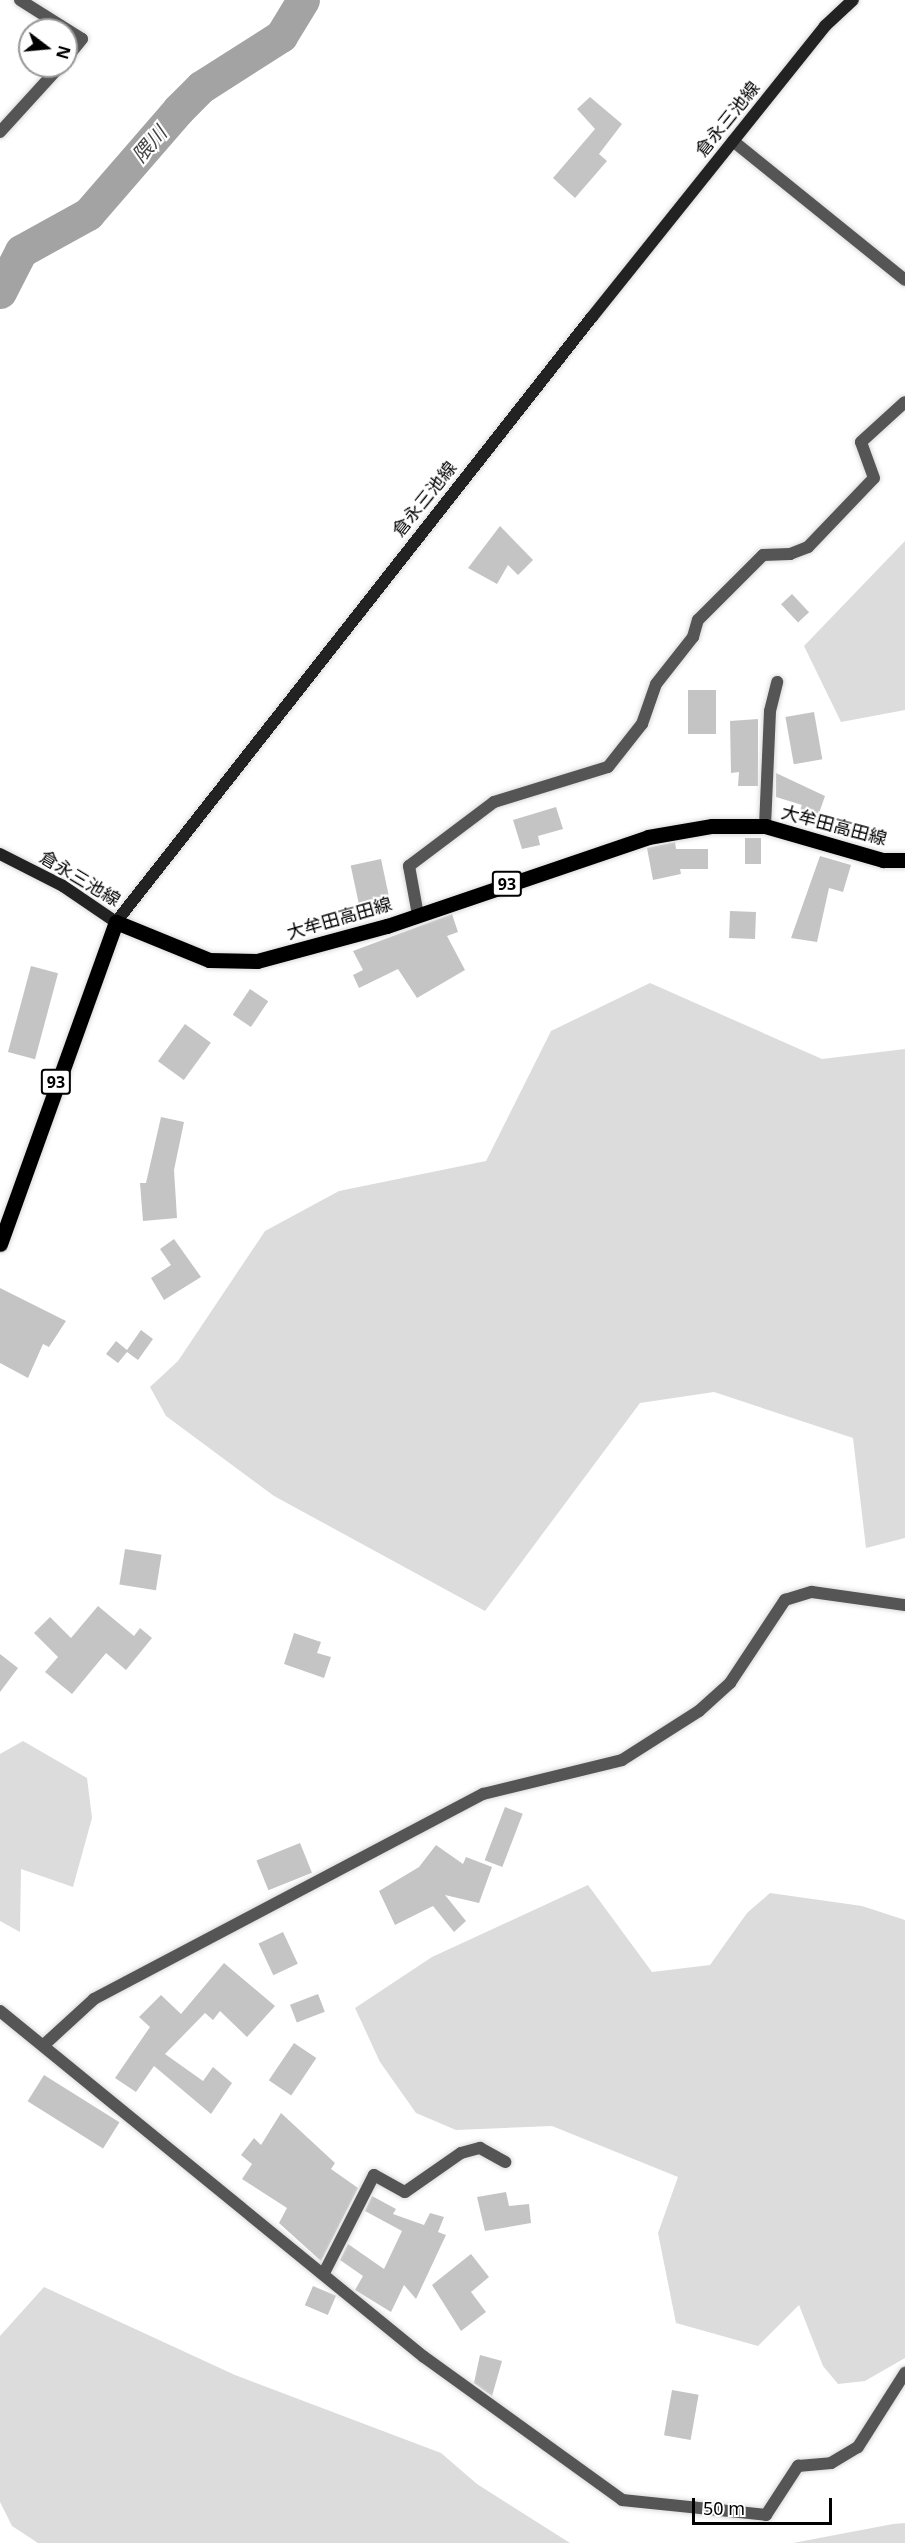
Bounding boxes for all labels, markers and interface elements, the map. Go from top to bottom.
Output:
north arrow [18,18,78,78]
text: N [51,43,76,62]
street label: 倉永三池線 [690,77,764,161]
water label: 隈川 [127,121,171,167]
street label: 倉永三池線 [387,457,461,541]
street label: 大牟田高田線 [779,801,889,849]
street label: 倉永三池線 [36,846,124,910]
road number: 93 [490,871,524,897]
street label: 大牟田高田線 [284,893,394,943]
road number: 93 [40,1069,72,1095]
scale bar [695,2486,834,2524]
text: 50 m [703,2496,745,2520]

